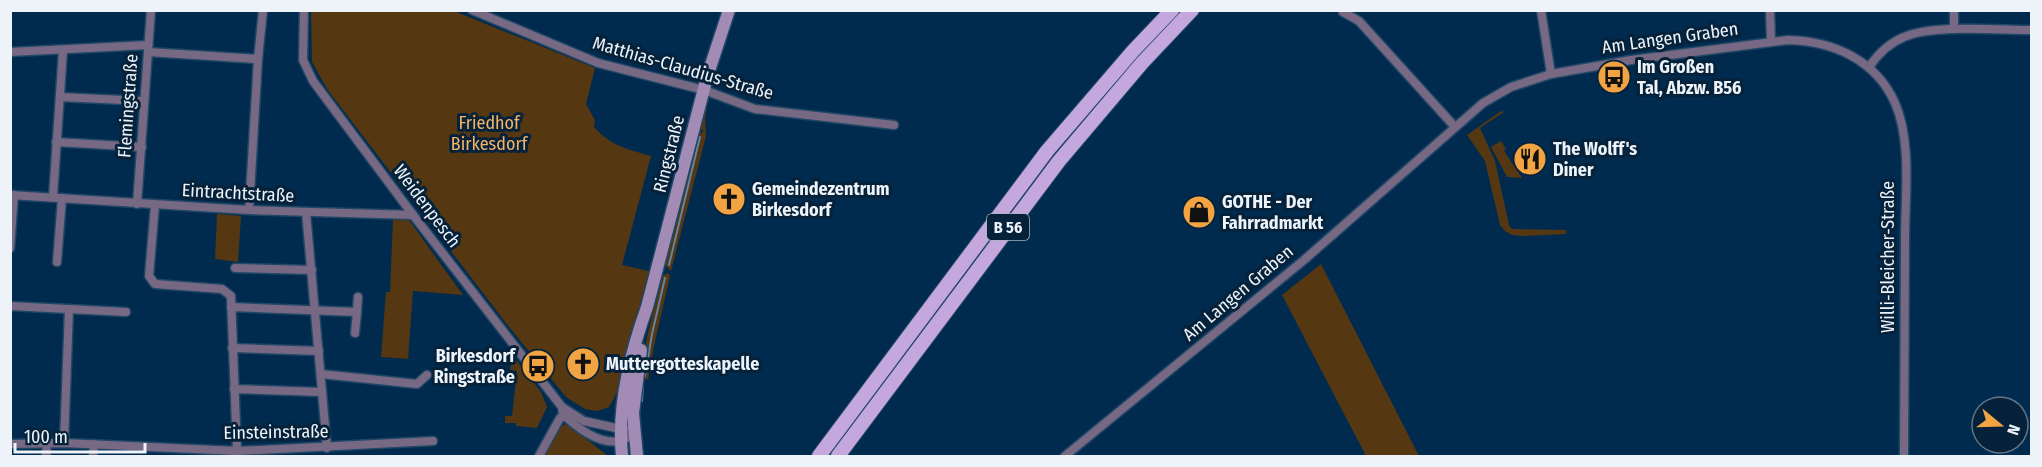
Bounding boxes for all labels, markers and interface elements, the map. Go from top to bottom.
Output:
street label: Am Langen Graben [1600,18,1740,58]
street label: Matthias-Claudius-Straße [590,32,776,104]
street label: Flemingstraße [113,53,143,159]
place label: Im Großen Tal, Abzw. B56 [1637,56,1741,99]
bus stop icon: Im Großen Tal, Abzw. B56 [1596,59,1632,95]
park label: Friedhof Birkesdorf [451,112,529,155]
street label: Ringstraße [649,113,689,195]
place label: The Wolff's Diner [1553,138,1637,181]
restaurant icon: The Wolff's Diner [1512,141,1548,177]
street label: Weidenpesch [389,160,465,252]
place label: Gemeindezentrum Birkesdorf [752,178,889,221]
street label: Eintrachtstraße [181,179,295,207]
church icon: Gemeindezentrum Birkesdorf [711,181,747,217]
street label: Willi-Bleicher-Straße [1877,181,1899,333]
place label: GOTHE - Der Fahrradmarkt [1222,191,1324,234]
shop icon: GOTHE - Der Fahrradmarkt [1181,194,1217,230]
road number: B 56 [987,214,1029,240]
street label: Am Langen Graben [1178,240,1298,346]
place label: Birkesdorf Ringstraße [434,345,517,388]
church icon: Muttergotteskapelle [565,346,601,382]
bus stop icon: Birkesdorf Ringstraße [520,348,556,384]
place label: Muttergotteskapelle [606,353,759,375]
north arrow [1970,395,2030,455]
scale bar [15,416,146,454]
street label: Einsteinstraße [223,420,329,444]
text: N [2003,422,2024,437]
text: 100 m [24,426,68,448]

